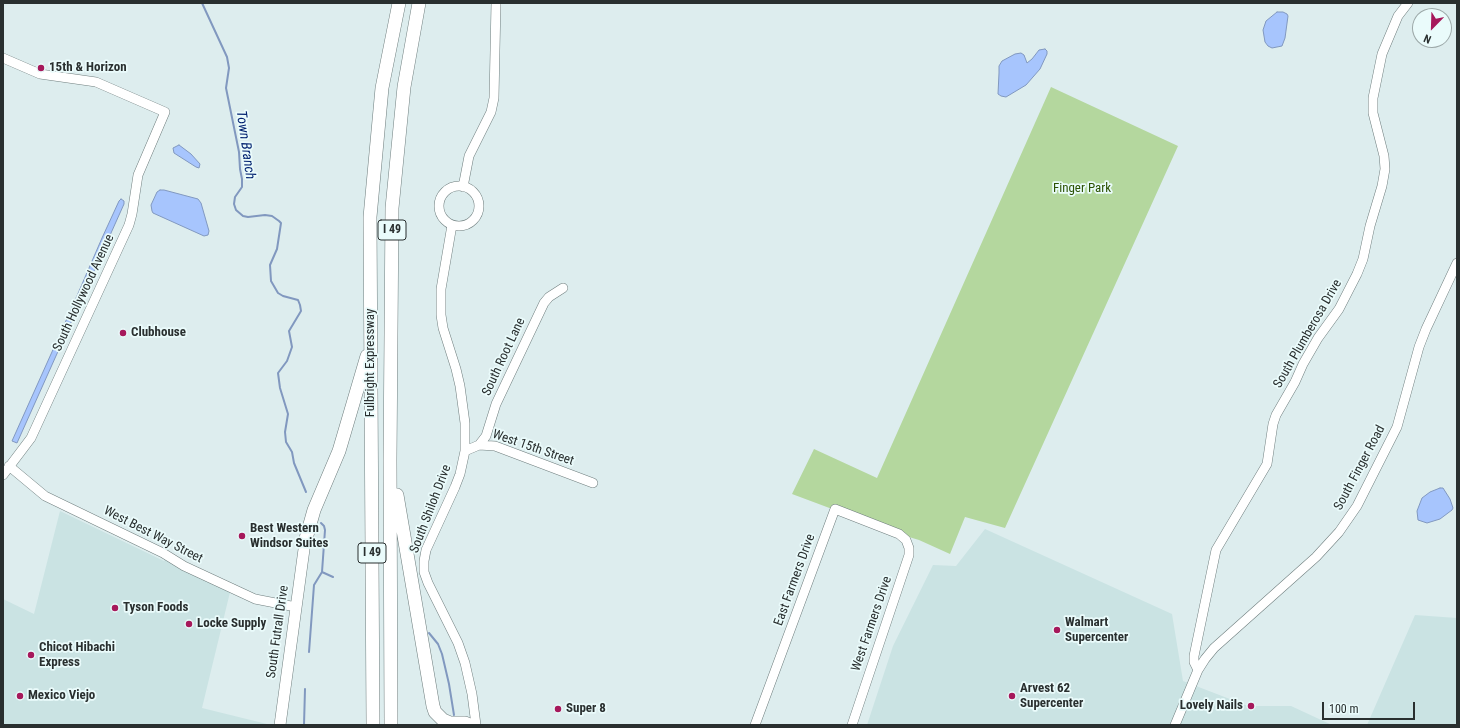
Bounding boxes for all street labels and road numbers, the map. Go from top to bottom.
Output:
road number: I 49 [378,220,406,240]
street label: South Hollywood Avenue [50,232,118,354]
street label: South Plumberosa Drive [1271,277,1345,391]
street label: Fulbright Expressway [363,309,379,417]
street label: South Root Lane [479,316,529,398]
street label: South Finger Road [1331,423,1389,513]
street label: West 15th Street [490,427,576,469]
street label: South Shiloh Drive [407,463,455,555]
street label: West Best Way Street [101,503,205,567]
street label: East Farmers Drive [771,532,819,628]
road number: I 49 [358,543,386,563]
street label: West Farmers Drive [848,574,896,674]
street label: South Futrall Drive [264,585,292,679]

